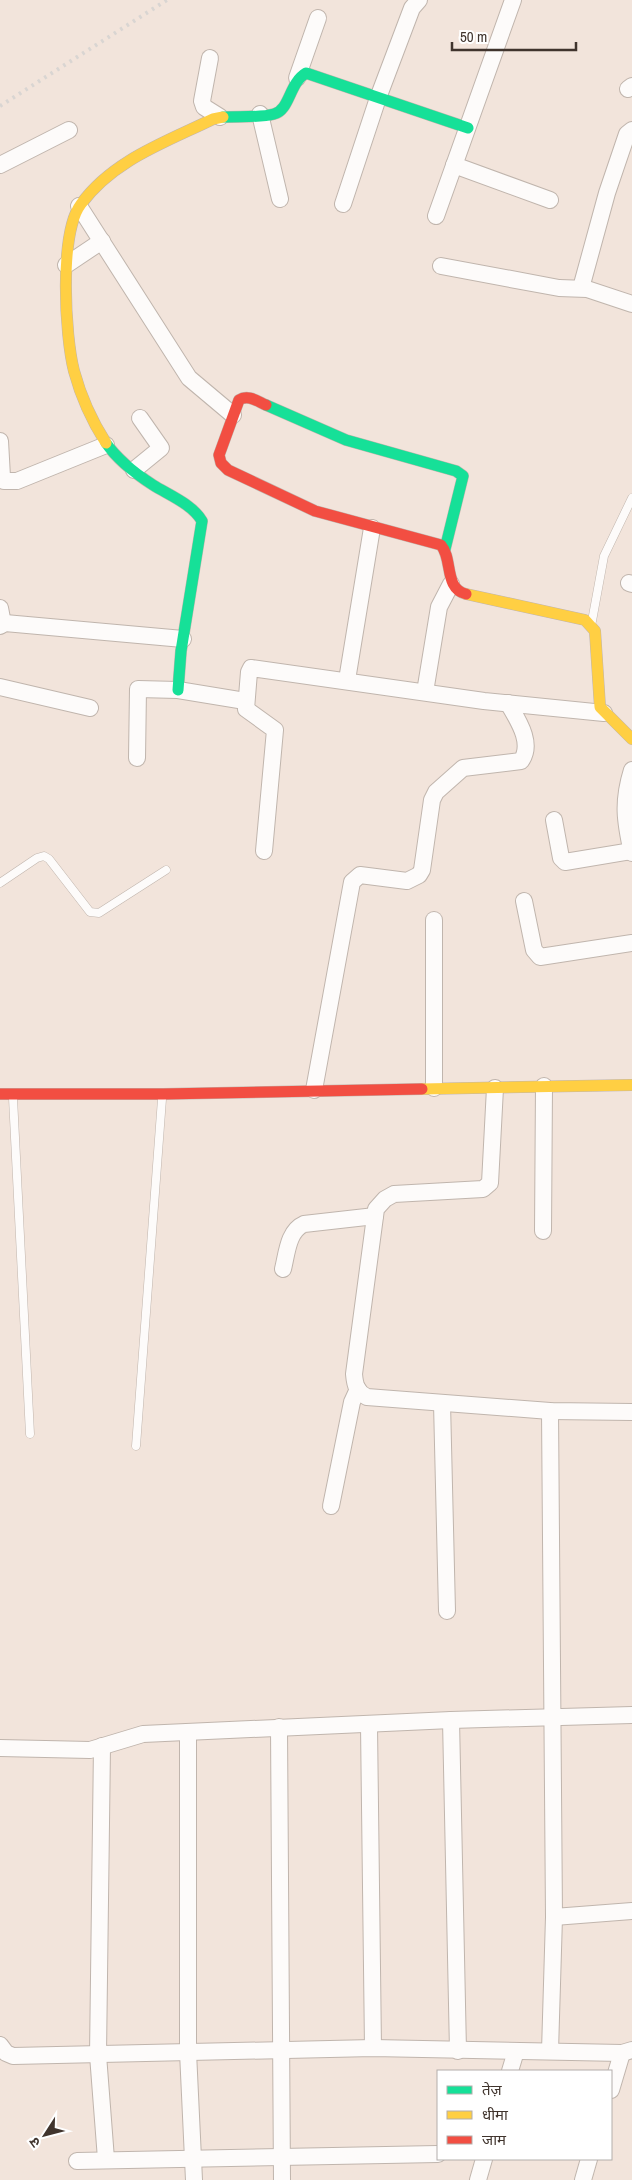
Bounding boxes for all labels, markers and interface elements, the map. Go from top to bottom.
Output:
scale bar [452,20,576,52]
text: 50 m [460,26,487,47]
legend [437,2070,612,2160]
text: तेज़ [482,2079,503,2100]
text: धीमा [482,2104,509,2125]
north arrow [20,2110,70,2160]
text: जाम [482,2129,507,2150]
text: उ [24,2133,44,2151]

